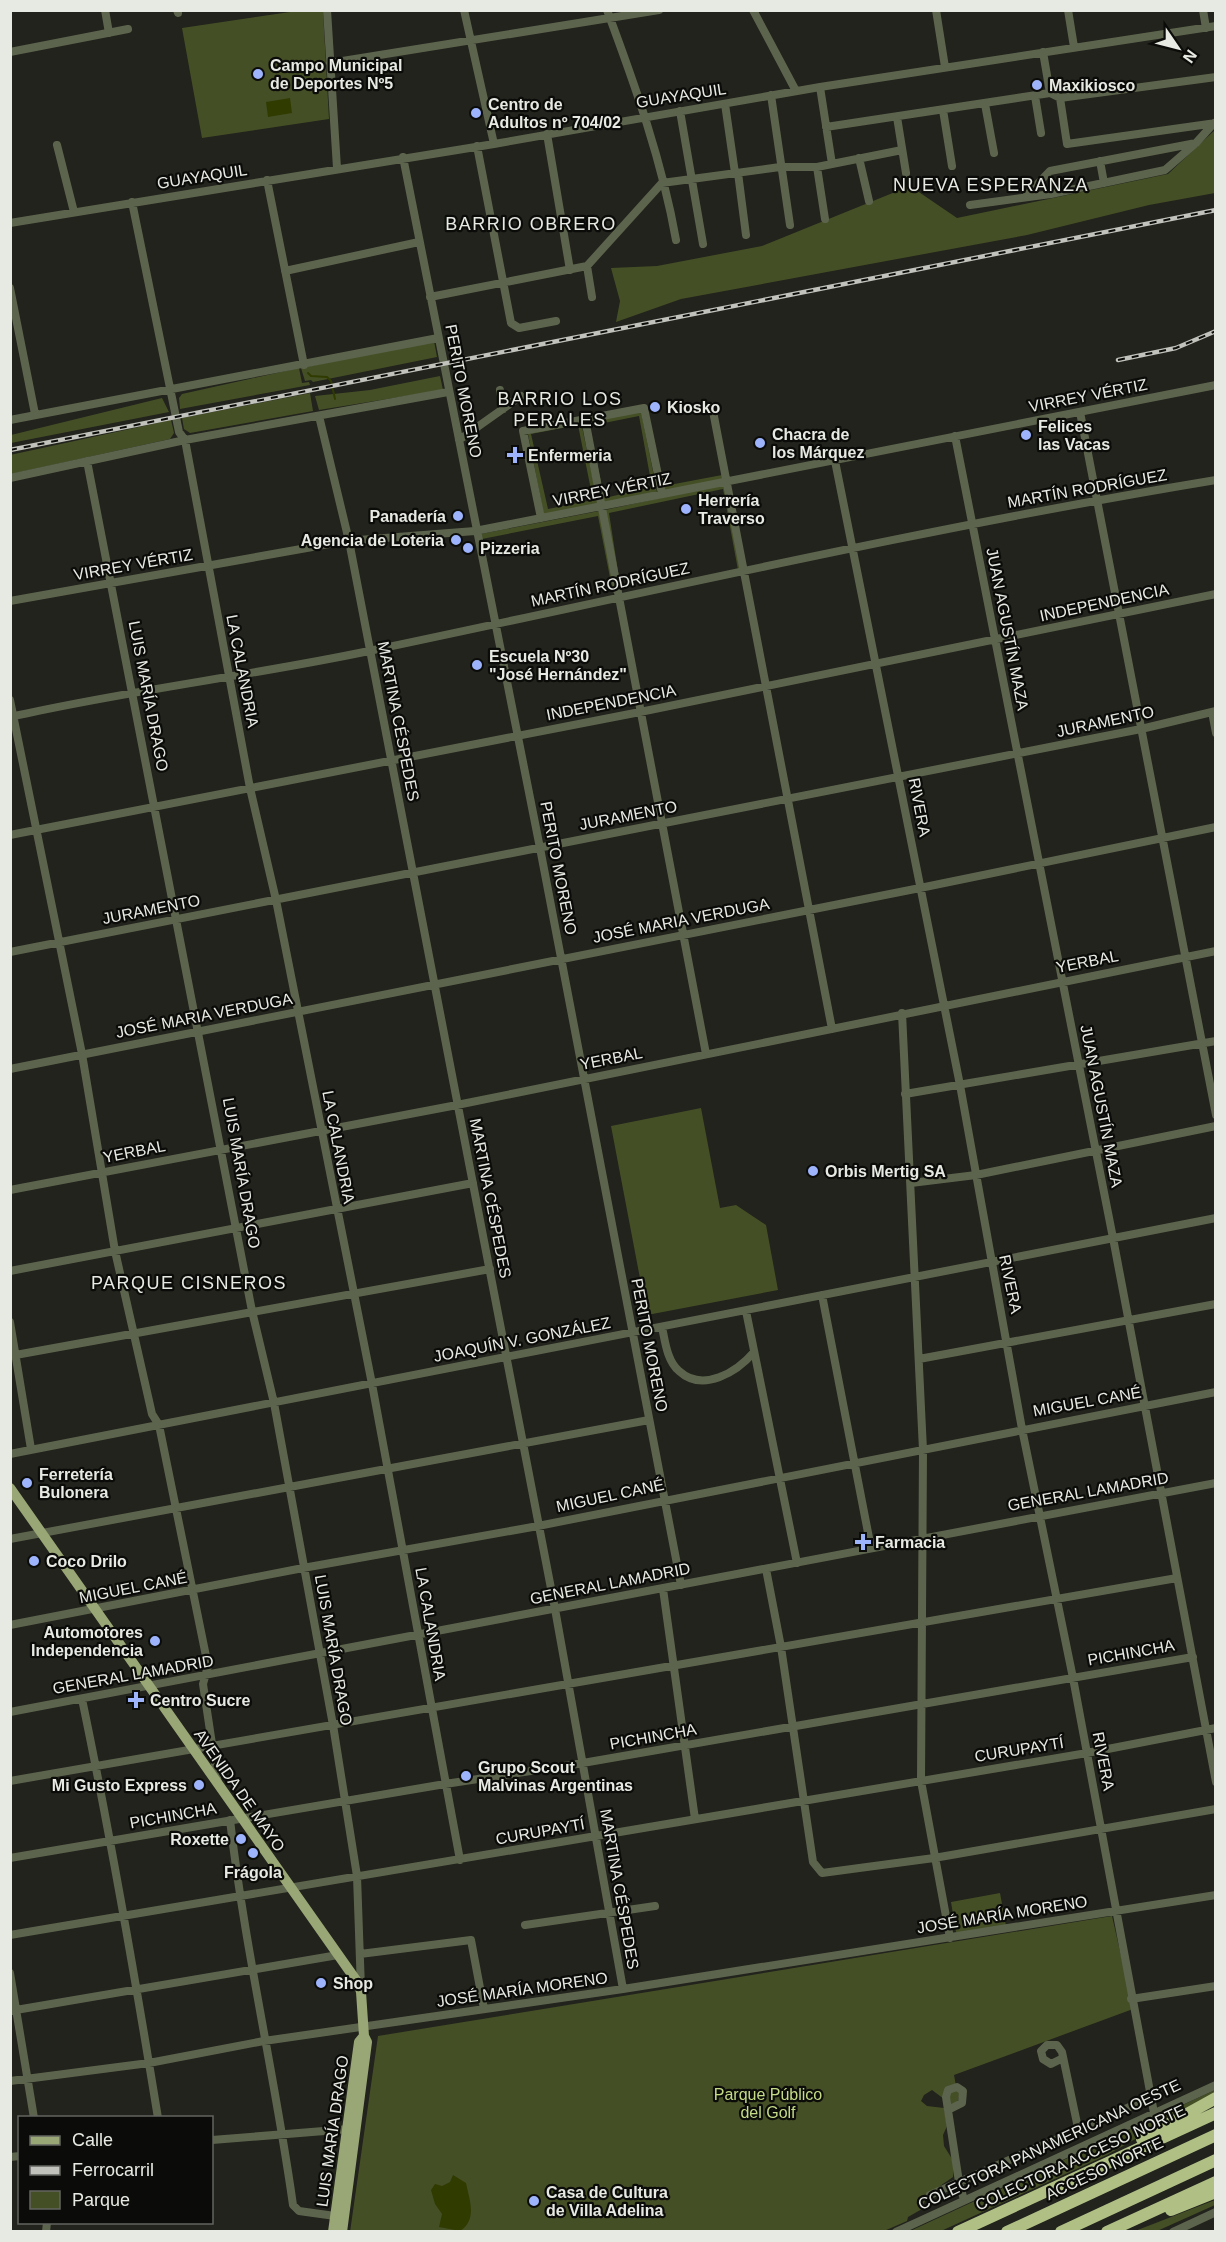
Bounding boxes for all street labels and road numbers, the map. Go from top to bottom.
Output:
street label: GUAYAQUIL [635,80,727,111]
street label: GUAYAQUIL [156,161,248,192]
street label: PERITO MORENO [442,323,485,459]
street label: VIRREY VÉRTIZ [1027,375,1149,415]
street label: MARTÍN RODRÍGUEZ [1006,465,1168,511]
street label: VIRREY VÉRTIZ [551,469,673,509]
street label: VIRREY VÉRTIZ [72,545,194,583]
street label: JUAN AGUSTÍN MAZA [983,546,1033,712]
street label: MARTÍN RODRÍGUEZ [529,558,691,610]
street label: INDEPENDENCIA [1038,580,1171,624]
street label: LA CALANDRIA [223,613,262,729]
street label: LUIS MARÍA DRAGO [126,619,172,773]
street label: MARTINA CÉSPEDES [375,640,423,802]
street label: INDEPENDENCIA [545,682,678,723]
street label: JURAMENTO [1055,703,1155,740]
street label: RIVERA [905,776,934,838]
street label: JURAMENTO [578,798,678,833]
street label: PERITO MORENO [537,800,580,936]
street label: JURAMENTO [101,892,201,927]
street label: JOSÉ MARIA VERDUGA [591,894,771,946]
street label: YERBAL [1054,947,1120,976]
street label: JOSÉ MARIA VERDUGA [114,989,294,1041]
street label: JUAN AGUSTÍN MAZA [1077,1023,1127,1189]
street label: YERBAL [578,1044,644,1073]
street label: LA CALANDRIA [319,1089,358,1205]
street label: LUIS MARÍA DRAGO [220,1096,264,1250]
street label: MARTINA CÉSPEDES [467,1117,515,1279]
street label: YERBAL [101,1137,167,1166]
street label: RIVERA [996,1253,1025,1315]
street label: PERITO MORENO [628,1277,671,1413]
street label: JOAQUÍN V. GONZÁLEZ [432,1313,612,1365]
street label: MIGUEL CANÉ [1031,1383,1143,1419]
street label: GENERAL LAMADRID [1006,1469,1170,1514]
street label: MIGUEL CANÉ [554,1475,666,1515]
street label: GENERAL LAMADRID [528,1560,692,1607]
street label: LA CALANDRIA [412,1566,449,1682]
street label: MIGUEL CANÉ [77,1568,189,1606]
street label: LUIS MARÍA DRAGO [312,1573,356,1727]
street label: PICHINCHA [1086,1636,1176,1669]
street label: GENERAL LAMADRID [51,1652,215,1697]
street label: PICHINCHA [608,1720,698,1753]
street label: AVENIDA DE MAYO [191,1726,288,1855]
street label: RIVERA [1089,1730,1118,1792]
street label: CURUPAYTÍ [973,1733,1065,1765]
street label: PICHINCHA [128,1799,218,1832]
street label: MARTINA CÉSPEDES [597,1807,643,1971]
street label: CURUPAYTÍ [494,1814,586,1848]
street label: JOSÉ MARÍA MORENO [915,1892,1089,1936]
street label: JOSÉ MARÍA MORENO [435,1968,609,2010]
street label: LUIS MARÍA DRAGO [312,2054,352,2208]
street label: COLECTORA PANAMERICANA OESTE [915,2076,1183,2213]
street label: COLECTORA ACCESO NORTE [971,2099,1189,2215]
street label: ACCESO NORTE [1042,2132,1166,2204]

